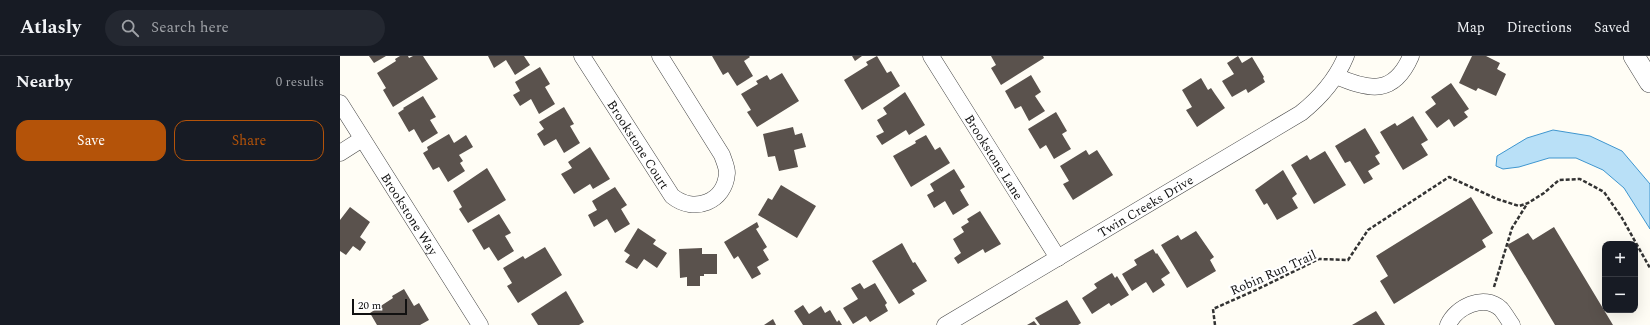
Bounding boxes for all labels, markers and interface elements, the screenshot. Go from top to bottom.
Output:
search box [105,10,385,46]
text: Atlasly [20,13,81,42]
text: Search here [151,16,229,39]
icon: search [119,17,141,39]
text: Map [1457,17,1485,38]
text: Directions [1507,17,1572,38]
text: Saved [1594,17,1630,38]
text: Nearby [16,69,72,95]
text: 0 results [276,72,324,92]
street label: Brookstone Court [602,96,674,194]
street label: Brookstone Lane [959,111,1028,204]
button: Save [16,120,166,161]
button: Share [174,120,324,161]
street label: Brookstone Way [375,169,443,260]
street label: Twin Creeks Drive [1094,170,1197,243]
map controls [1602,241,1638,313]
button: + [1602,241,1638,277]
street label: Robin Run Trail [1227,245,1320,301]
button: − [1602,277,1638,313]
scale bar [352,297,407,316]
text: 20 m [358,297,381,314]

